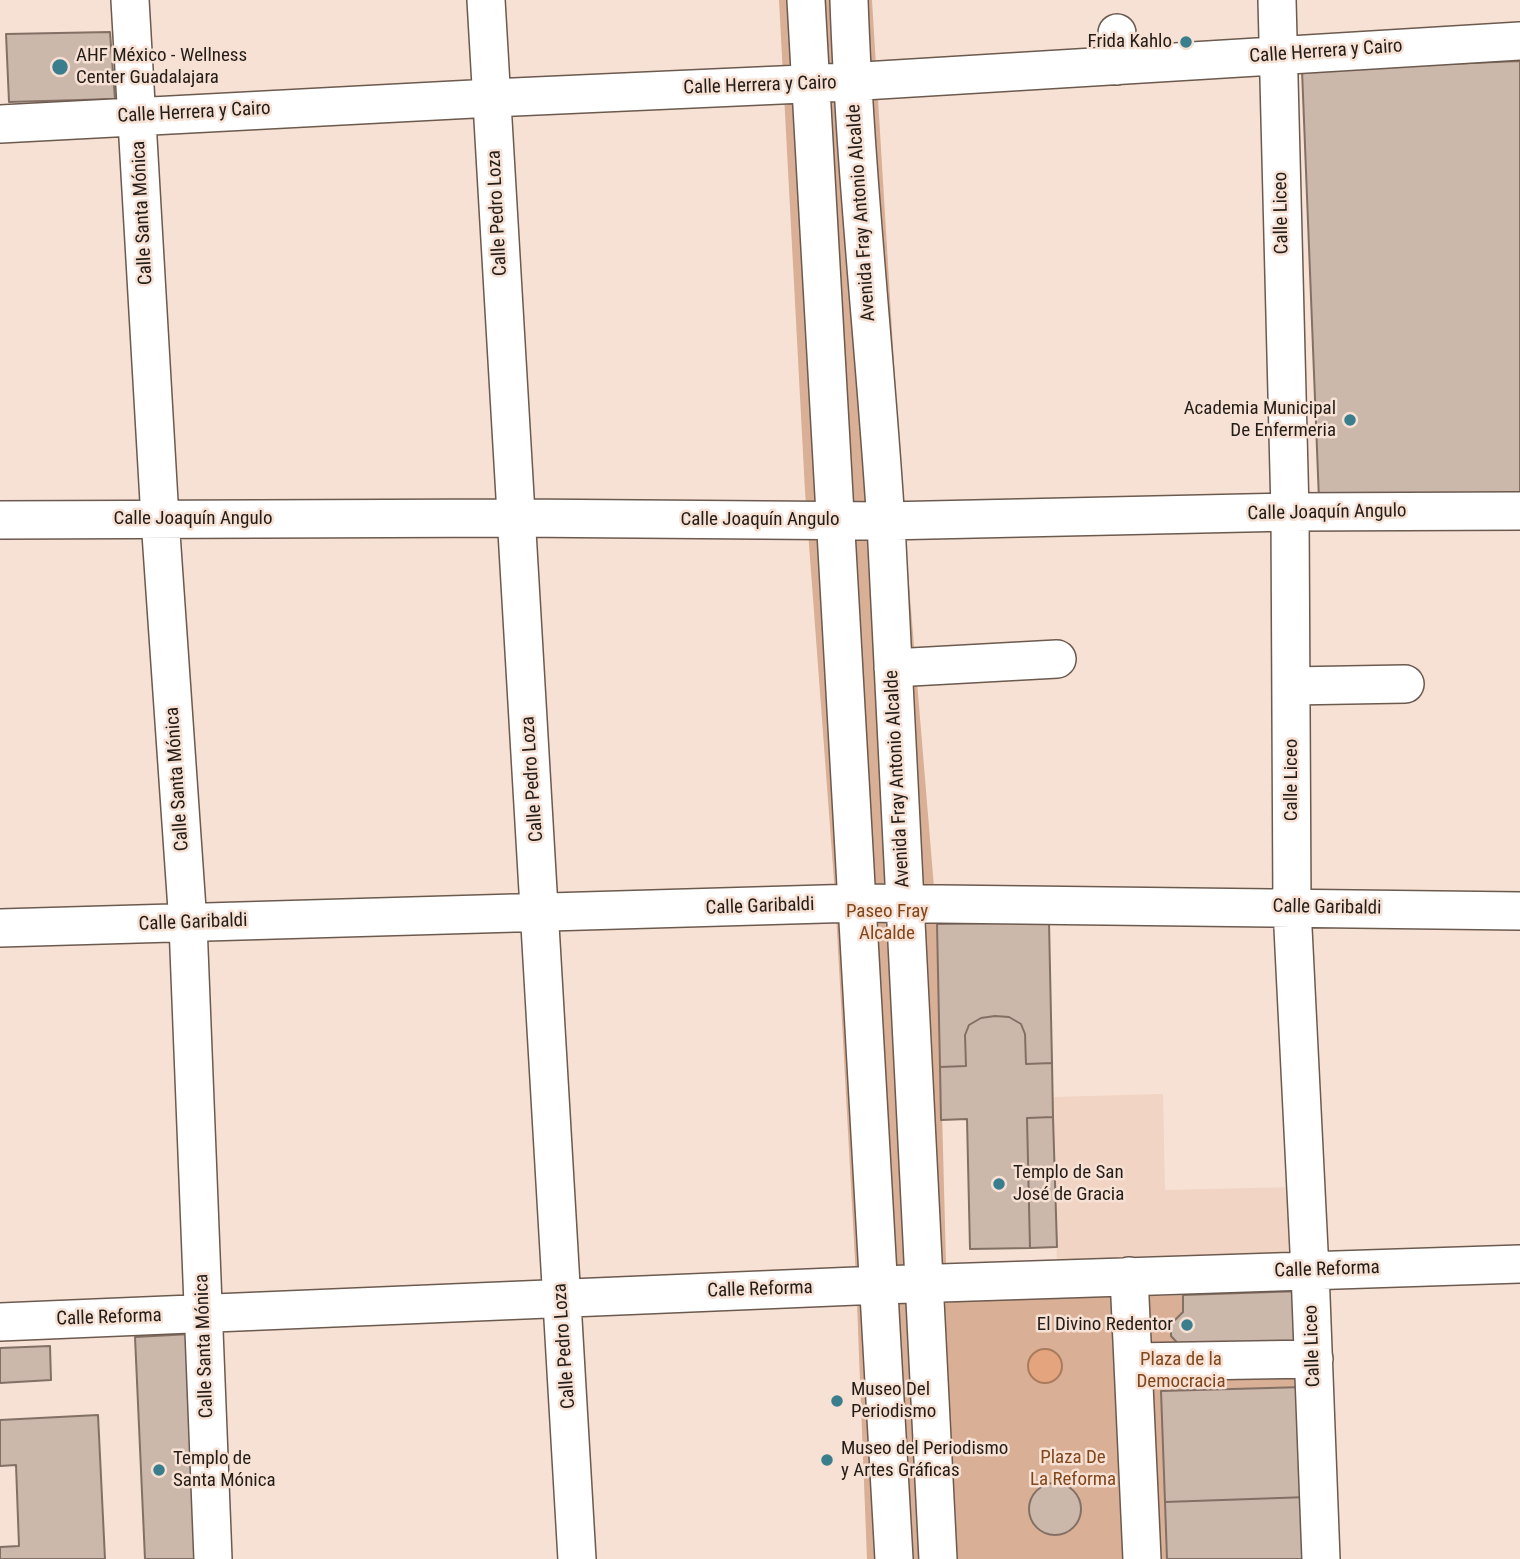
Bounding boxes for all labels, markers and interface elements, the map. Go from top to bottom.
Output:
place label: Frida Kahlo [1088,31,1172,53]
marker: Frida Kahlo [1178,34,1194,50]
street label: Calle Herrera y Cairo [1249,35,1403,69]
place label: AHF México - Wellness Center Guadalajara [76,45,247,89]
marker: AHF México - Wellness Center Guadalajara [50,57,70,77]
street label: Calle Herrera y Cairo [683,72,837,100]
street label: Calle Herrera y Cairo [117,98,271,128]
street label: Avenida Fray Antonio Alcalde [843,104,881,322]
street label: Calle Santa Mónica [128,140,158,286]
street label: Calle Pedro Loza [483,150,513,276]
street label: Calle Liceo [1270,172,1294,254]
place label: Academia Municipal De Enfermeria [1184,398,1336,442]
marker: Academia Municipal De Enfermeria [1342,412,1358,428]
street label: Calle Joaquín Angulo [1247,500,1407,526]
street label: Calle Joaquín Angulo [113,508,273,530]
street label: Calle Joaquín Angulo [680,509,840,531]
street label: Avenida Fray Antonio Alcalde [881,670,915,888]
street label: Calle Santa Mónica [162,706,194,852]
street label: Calle Pedro Loza [517,715,549,843]
street label: Calle Liceo [1281,739,1303,821]
street label: Calle Garibaldi [705,894,815,920]
street label: Calle Garibaldi [1272,896,1382,920]
park label: Paseo Fray Alcalde [846,901,928,945]
street label: Calle Garibaldi [138,910,248,936]
place label: Templo de San José de Gracia [1013,1162,1124,1206]
marker: Templo de San José de Gracia [991,1176,1007,1192]
street label: Calle Reforma [1274,1257,1380,1283]
street label: Calle Santa Mónica [191,1273,219,1419]
street label: Calle Reforma [707,1277,813,1303]
street label: Calle Pedro Loza [549,1282,581,1410]
street label: Calle Liceo [1300,1304,1326,1388]
street label: Calle Reforma [56,1305,162,1331]
place label: El Divino Redentor [1037,1314,1173,1336]
marker: El Divino Redentor [1179,1317,1195,1333]
park label: Plaza de la Democracia [1136,1349,1226,1393]
place label: Museo Del Periodismo [851,1379,936,1423]
marker: Museo Del Periodismo [829,1393,845,1409]
place label: Museo del Periodismo y Artes Gráficas [841,1438,1008,1482]
park label: Plaza De La Reforma [1030,1447,1116,1491]
place label: Templo de Santa Mónica [173,1448,276,1492]
marker: Museo del Periodismo y Artes Gráficas [819,1452,835,1468]
marker: Templo de Santa Mónica [151,1462,167,1478]

